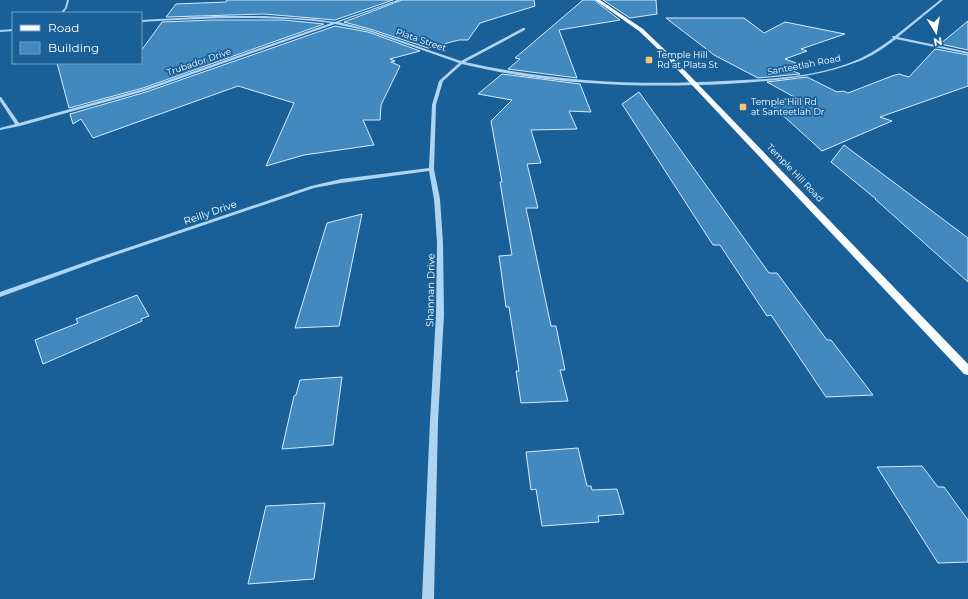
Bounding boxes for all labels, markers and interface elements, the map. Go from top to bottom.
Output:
legend [12,12,142,64]
north arrow [916,12,956,52]
text: Road [48,20,79,35]
street label: Plata Street [395,26,448,53]
text: N [932,34,944,50]
text: Building [48,40,99,55]
street label: Trubador Drive [165,45,233,78]
place label: Temple Hill Rd at Plata St [657,49,718,70]
street label: Santeetlah Road [766,52,842,77]
marker: Temple Hill Rd at Plata St [644,55,654,65]
place label: Temple Hill Rd at Santeetlah Dr [751,96,825,117]
marker: Temple Hill Rd at Santeetlah Dr [738,102,748,112]
street label: Temple Hill Road [765,141,826,204]
street label: Reilly Drive [182,197,239,228]
street label: Shannan Drive [423,253,438,327]

